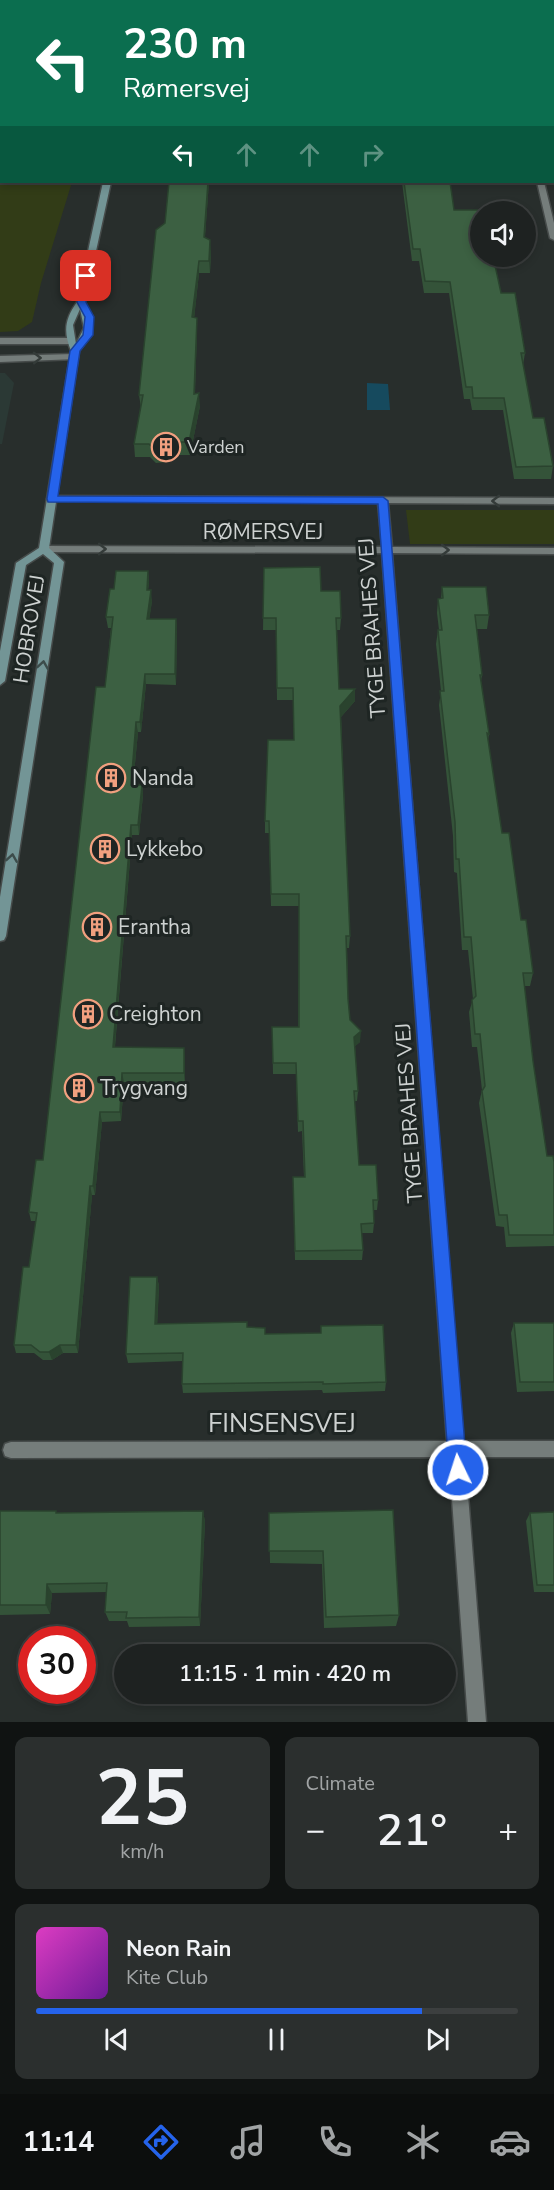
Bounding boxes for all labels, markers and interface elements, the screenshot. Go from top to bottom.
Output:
text: 230 m [123,16,247,73]
icon: left [24,24,102,102]
text: Rømersvej [123,70,250,107]
icon: left [167,138,200,171]
icon: ahead [230,138,263,171]
icon: ahead [293,138,326,171]
icon: right [356,138,389,171]
map controls [470,201,536,267]
button: sound [470,201,536,267]
pin [60,250,111,301]
icon: arrive [69,259,102,292]
one-way arrow [32,352,41,364]
building icon: Varden [150,431,182,463]
place label: Varden [186,435,245,459]
one-way arrow [491,495,500,507]
street label: RØMERSVEJ [203,518,323,546]
street label: TYGE BRAHES VEJ [352,537,392,719]
one-way arrow [98,543,107,555]
one-way arrow [441,544,450,556]
street label: HOBROVEJ [7,573,51,685]
one-way arrow [36,661,49,671]
building icon: Nanda [95,762,127,794]
place label: Nanda [132,764,194,792]
building icon: Lykkebo [89,833,121,865]
place label: Lykkebo [126,835,203,863]
one-way arrow [6,853,18,862]
building icon: Erantha [81,911,113,943]
place label: Erantha [118,913,191,941]
building icon: Creighton [72,998,104,1030]
place label: Creighton [109,1000,202,1028]
street label: TYGE BRAHES VEJ [389,1022,429,1204]
building icon: Trygvang [63,1072,95,1104]
place label: Trygvang [100,1074,188,1102]
street label: FINSENSVEJ [208,1406,356,1441]
position arrow [426,1438,490,1502]
speed limit sign: 30 [18,1626,96,1704]
text: 11:15 · 1 min · 420 m [179,1659,391,1689]
text: 25 [95,1745,189,1852]
text: Climate [306,1770,375,1797]
text: 21° [376,1800,447,1861]
text: − [306,1808,325,1853]
text: + [498,1808,518,1853]
text: km/h [120,1838,164,1865]
text: Neon Rain [126,1934,231,1964]
text: Kite Club [126,1964,208,1991]
icon: previous [100,2023,133,2056]
icon: pause [260,2023,293,2056]
icon: next [421,2023,454,2056]
icon: directions [140,2121,182,2163]
icon: music [227,2121,269,2163]
icon: phone [314,2121,356,2163]
icon: climate [402,2121,444,2163]
icon: car [489,2121,531,2163]
text: 11:14 [23,2124,94,2161]

